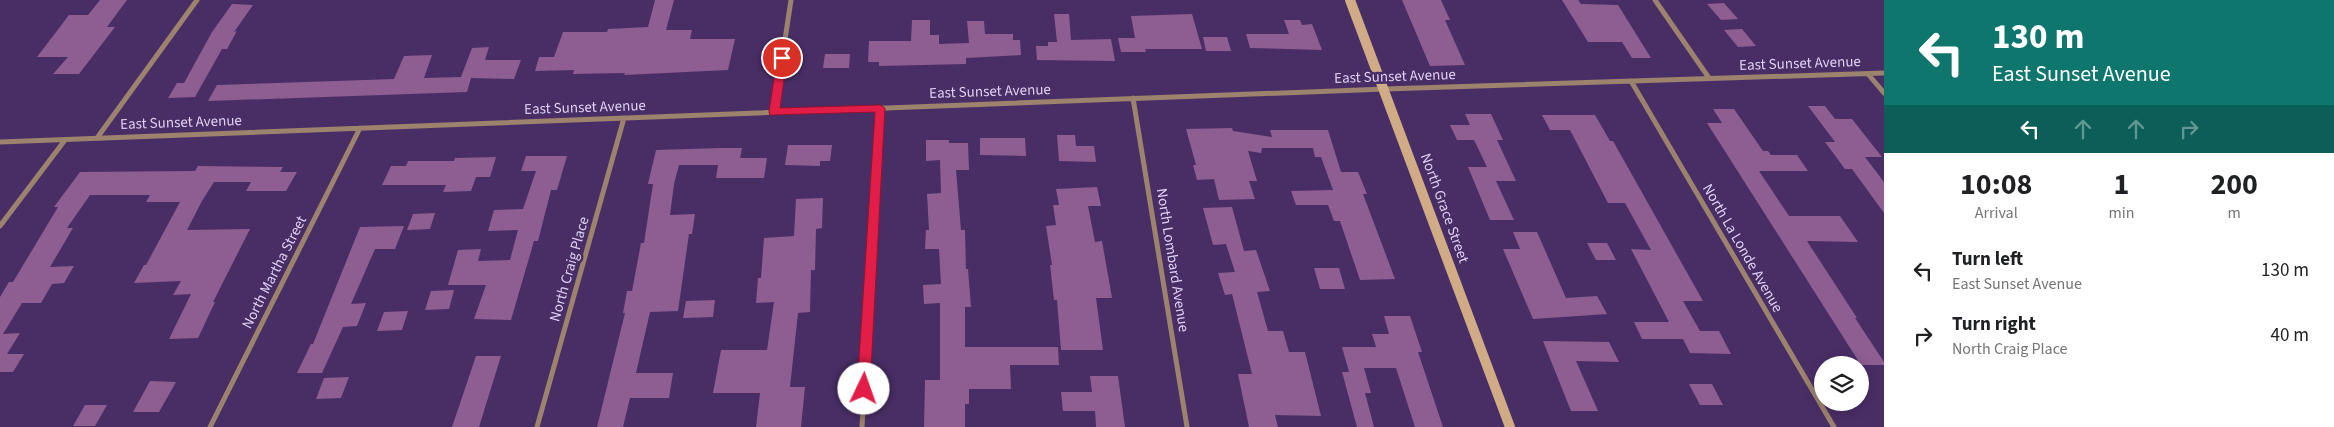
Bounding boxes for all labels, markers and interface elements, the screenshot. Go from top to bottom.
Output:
text: 130 m [1992,12,2084,62]
icon: left [1909,20,1974,85]
pin [761,37,803,79]
icon: arrive [768,44,796,72]
street label: East Sunset Avenue [1739,51,1861,76]
text: East Sunset Avenue [1992,58,2171,90]
street label: East Sunset Avenue [1334,64,1456,89]
street label: East Sunset Avenue [929,79,1051,104]
street label: East Sunset Avenue [524,95,646,120]
street label: East Sunset Avenue [120,110,242,135]
icon: left [2016,115,2044,143]
icon: ahead [2069,115,2097,143]
icon: ahead [2122,115,2150,143]
icon: right [2175,115,2203,143]
street label: North Grace Street [1415,150,1474,266]
text: 10:08 [1960,163,2032,206]
text: 1 [2113,163,2129,206]
text: 200 [2210,163,2258,206]
street label: North La Londe Avenue [1697,180,1788,317]
street label: North Lombard Avenue [1151,187,1194,333]
text: Arrival [1975,202,2018,224]
text: min [2108,202,2134,224]
text: m [2228,202,2241,224]
street label: North Martha Street [237,212,312,332]
street label: North Craig Place [544,214,595,324]
text: Turn left [1952,246,2023,273]
icon: left [1909,257,1937,285]
text: 130 m [2261,257,2309,284]
text: East Sunset Avenue [1952,273,2082,295]
text: Turn right [1952,311,2036,338]
icon: right [1909,322,1937,350]
text: 40 m [2271,322,2309,349]
text: North Craig Place [1952,338,2068,360]
map controls [1814,356,1869,411]
button: layers [1814,356,1869,411]
position arrow [837,362,889,414]

